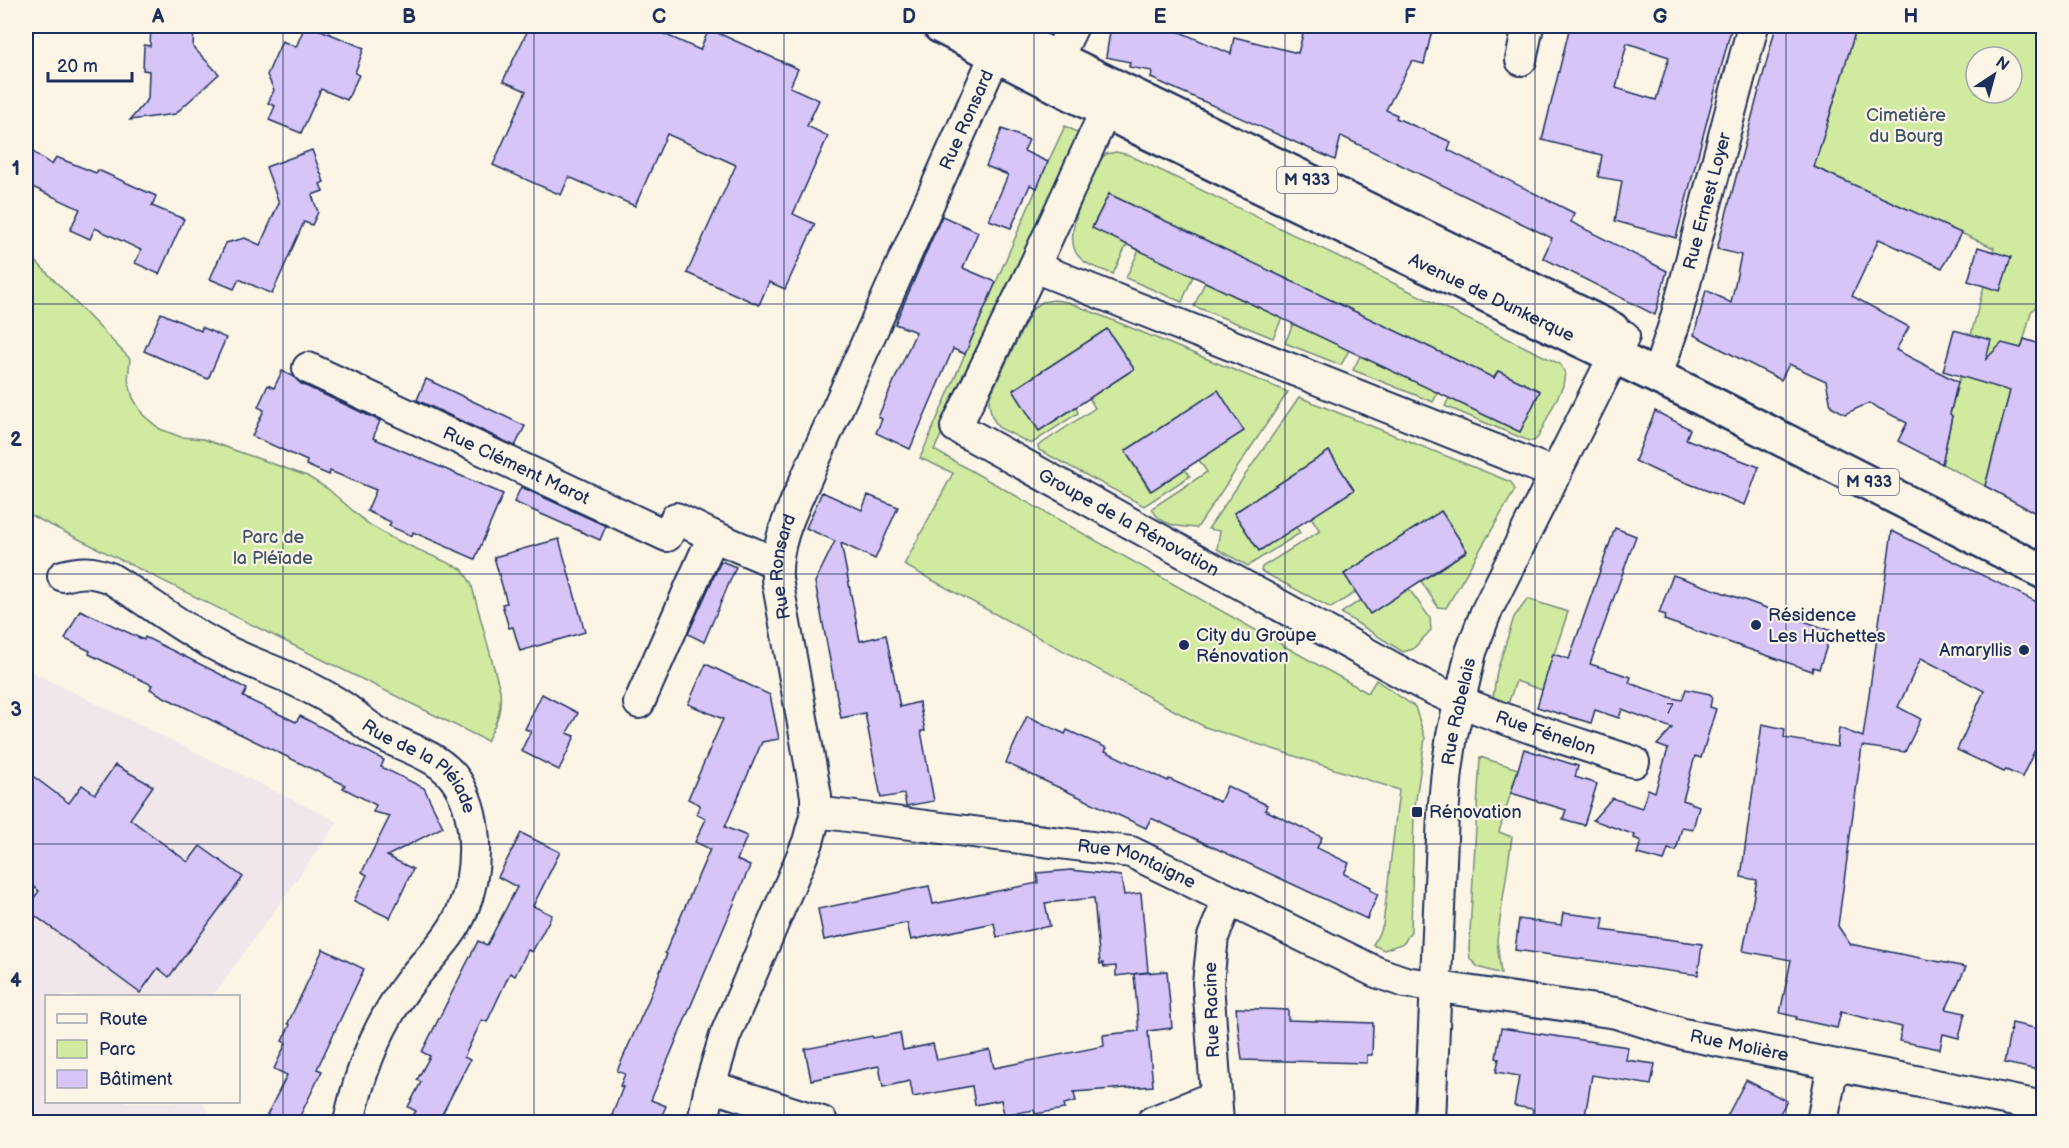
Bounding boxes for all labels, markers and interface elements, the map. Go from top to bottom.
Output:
text: A [151,5,165,29]
text: B [402,5,416,29]
text: C [652,5,666,29]
text: D [902,5,916,29]
text: E [1154,5,1167,29]
text: F [1404,5,1416,29]
text: G [1653,5,1668,29]
text: H [1904,5,1918,29]
scale bar [48,45,132,83]
north arrow [1964,45,2024,105]
text: N [1991,53,2012,75]
text: 20 m [57,56,98,77]
street label: Rue Ronsard [935,67,998,173]
park label: Cimetière du Bourg [1866,105,1946,147]
street label: Rue Ernest Loyer [1679,130,1735,272]
text: 1 [12,157,20,181]
road number: M 933 [1277,167,1337,193]
street label: Avenue de Dunkerque [1406,249,1578,346]
street label: Rue Clément Marot [440,422,593,509]
text: 2 [10,428,22,452]
street label: Groupe de la Rénovation [1035,464,1223,581]
road number: M 933 [1839,469,1899,495]
street label: Rue Ronsard [766,511,800,621]
park label: Parc de la Pléïade [233,527,313,569]
place label: Résidence Les Huchettes [1768,605,1886,647]
marker: Résidence Les Huchettes [1749,618,1763,632]
place label: City du Groupe Rénovation [1196,625,1317,667]
marker: City du Groupe Rénovation [1177,638,1191,652]
place label: Amaryllis [1939,640,2012,661]
marker: Amaryllis [2017,643,2031,657]
street label: Rue Rabelais [1437,656,1480,767]
text: 3 [10,698,22,722]
house number: 7 [1666,700,1674,719]
street label: Rue Fénelon [1493,706,1599,759]
street label: Rue de la Pléiade [358,715,480,816]
place label: Rénovation [1429,802,1522,823]
marker: Rénovation [1410,805,1424,819]
street label: Rue Montaigne [1076,835,1200,893]
street label: Rue Racine [1200,961,1224,1058]
text: 4 [10,969,22,993]
legend [45,995,240,1103]
text: Route [99,1009,148,1030]
street label: Rue Molière [1688,1025,1791,1066]
text: Parc [99,1039,136,1060]
text: Bâtiment [99,1069,173,1090]

